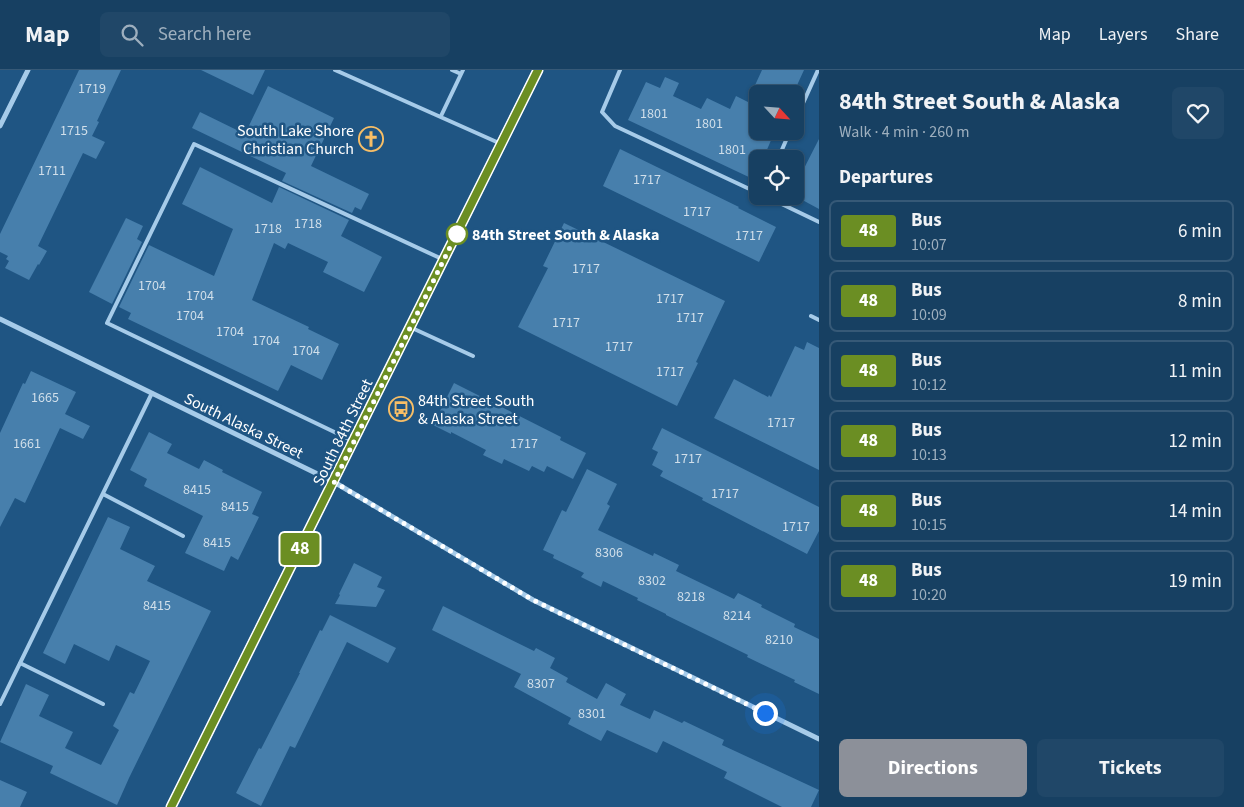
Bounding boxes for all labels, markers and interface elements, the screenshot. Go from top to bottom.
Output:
search box [100,12,450,57]
text: Map [25,17,70,52]
icon: search [118,21,146,49]
text: Search here [158,21,251,48]
text: Map [1039,22,1071,47]
text: Layers [1099,22,1148,47]
text: Share [1176,22,1219,47]
house number: 1719 [78,79,106,99]
text: 84th Street South & Alaska [839,84,1120,119]
north arrow [749,85,804,140]
map controls [749,85,804,205]
button: heart [1172,87,1224,139]
house number: 1801 [640,104,668,124]
house number: 1801 [695,114,723,134]
place label: South Lake Shore Christian Church [237,120,354,160]
house number: 1715 [60,121,88,141]
text: Walk · 4 min · 260 m [839,121,970,143]
church icon: South Lake Shore Christian Church [358,126,384,152]
house number: 1801 [718,140,746,160]
button: locate [749,150,804,205]
house number: 1711 [38,161,66,181]
text: Departures [839,164,933,191]
house number: 1717 [633,170,661,190]
house number: 1717 [683,202,711,222]
text: Bus [911,207,942,234]
house number: 1718 [294,214,322,234]
text: 48 [859,218,878,243]
text: 6 min [1178,218,1222,245]
house number: 1718 [254,219,282,239]
marker: 84th Street South & Alaska [446,223,468,245]
place label: 84th Street South & Alaska [472,224,659,246]
house number: 1717 [735,226,763,246]
text: 10:07 [911,234,947,256]
house number: 1717 [572,259,600,279]
house number: 1704 [138,276,166,296]
text: Bus [911,277,942,304]
house number: 1704 [186,286,214,306]
text: 48 [859,288,878,313]
text: 8 min [1178,288,1222,315]
house number: 1717 [656,289,684,309]
text: 10:09 [911,304,947,326]
house number: 1704 [176,306,204,326]
house number: 1717 [676,308,704,328]
house number: 1717 [552,313,580,333]
house number: 1704 [216,322,244,342]
house number: 1704 [252,331,280,351]
house number: 1717 [605,337,633,357]
house number: 1704 [292,341,320,361]
text: Bus [911,347,942,374]
text: 48 [859,358,878,383]
text: 11 min [1168,358,1222,385]
house number: 1717 [656,362,684,382]
text: 10:12 [911,374,947,396]
street label: South 84th Street [307,375,379,490]
house number: 1665 [31,388,59,408]
street label: South Alaska Street [180,388,307,465]
place label: 84th Street South & Alaska Street [418,390,535,430]
bus stop icon: 84th Street South & Alaska Street [388,396,414,422]
house number: 1717 [767,413,795,433]
text: Bus [911,417,942,444]
text: 48 [859,428,878,453]
text: 12 min [1168,428,1222,455]
house number: 1661 [13,434,41,454]
house number: 1717 [510,434,538,454]
text: 10:13 [911,444,947,466]
house number: 1717 [674,449,702,469]
house number: 8415 [183,480,211,500]
house number: 1717 [711,484,739,504]
text: Bus [911,487,942,514]
house number: 8415 [221,497,249,517]
text: 48 [859,498,878,523]
text: 14 min [1168,498,1222,525]
text: 10:15 [911,514,947,536]
house number: 1717 [782,517,810,537]
house number: 8415 [203,533,231,553]
line badge: 48 [278,533,322,565]
text: 48 [290,536,310,561]
house number: 8306 [595,543,623,563]
text: Bus [911,557,942,584]
text: 48 [859,568,878,593]
text: 19 min [1168,568,1222,595]
house number: 8302 [638,571,666,591]
text: 10:20 [911,584,947,606]
house number: 8218 [677,587,705,607]
house number: 8415 [143,596,171,616]
house number: 8214 [723,606,751,626]
house number: 8210 [765,630,793,650]
house number: 8307 [527,674,555,694]
your location [753,701,778,726]
house number: 8301 [578,704,606,724]
button: Directions [839,739,1027,797]
button: Tickets [1037,739,1224,797]

